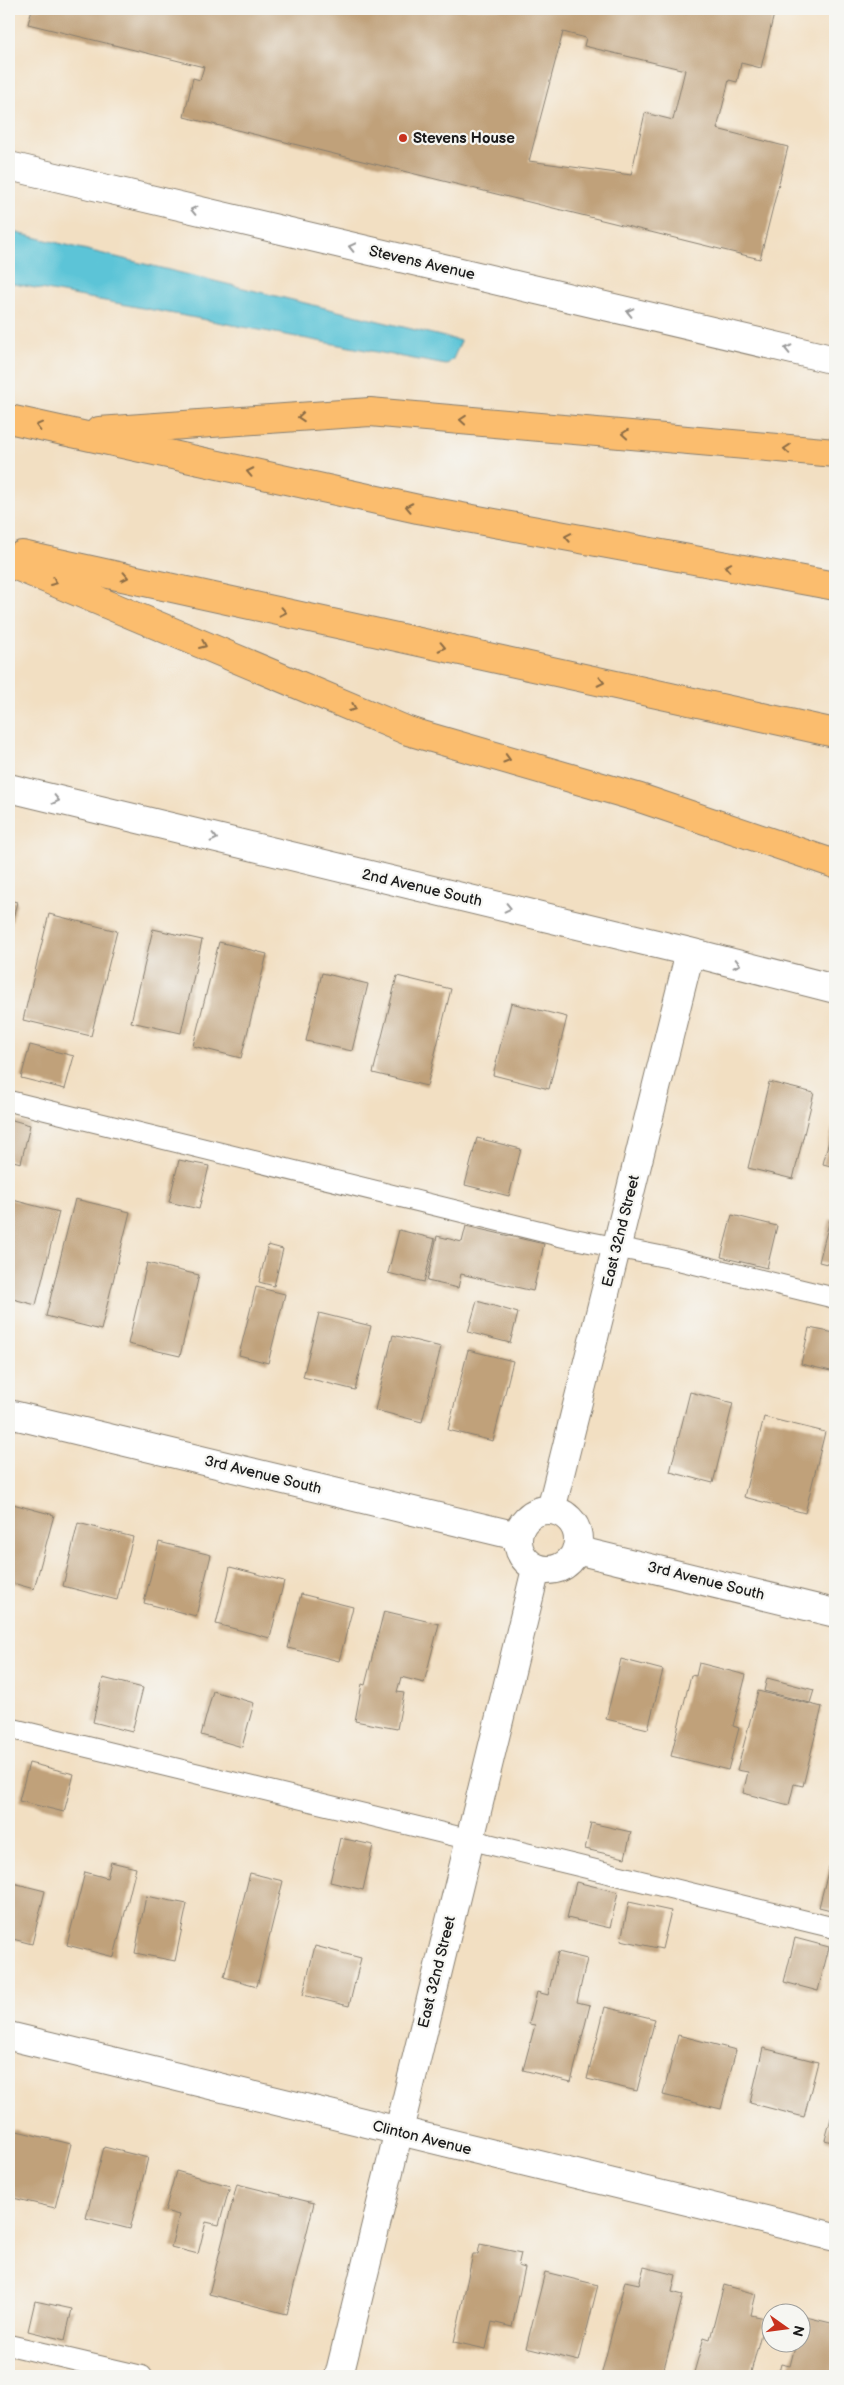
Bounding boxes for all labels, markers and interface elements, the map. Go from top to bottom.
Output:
place label: Stevens House [413,129,515,148]
marker: Stevens House [397,132,409,144]
one-way arrow [190,205,198,216]
one-way arrow [348,242,357,253]
street label: Stevens Avenue [367,242,477,284]
one-way arrow [625,307,634,318]
one-way arrow [783,344,792,355]
one-way arrow [297,411,305,422]
one-way arrow [459,415,467,426]
one-way arrow [34,421,43,432]
one-way arrow [621,429,629,440]
one-way arrow [782,444,790,455]
one-way arrow [245,468,254,478]
one-way arrow [404,502,413,512]
one-way arrow [564,532,573,543]
one-way arrow [724,563,732,573]
one-way arrow [120,571,129,582]
one-way arrow [49,575,58,586]
one-way arrow [279,606,288,617]
one-way arrow [199,639,207,649]
one-way arrow [438,641,447,652]
one-way arrow [596,676,605,687]
one-way arrow [348,701,357,712]
one-way arrow [502,754,511,764]
one-way arrow [52,794,61,805]
one-way arrow [210,832,219,843]
street label: 2nd Avenue South [360,865,484,911]
one-way arrow [504,902,513,913]
one-way arrow [733,958,742,969]
street label: East 32nd Street [598,1173,644,1289]
street label: 3rd Avenue South [203,1451,323,1499]
street label: 3rd Avenue South [646,1557,766,1605]
street label: East 32nd Street [414,1914,460,2030]
street label: Clinton Avenue [370,2117,474,2160]
north arrow [762,2302,812,2352]
text: N [789,2324,808,2338]

